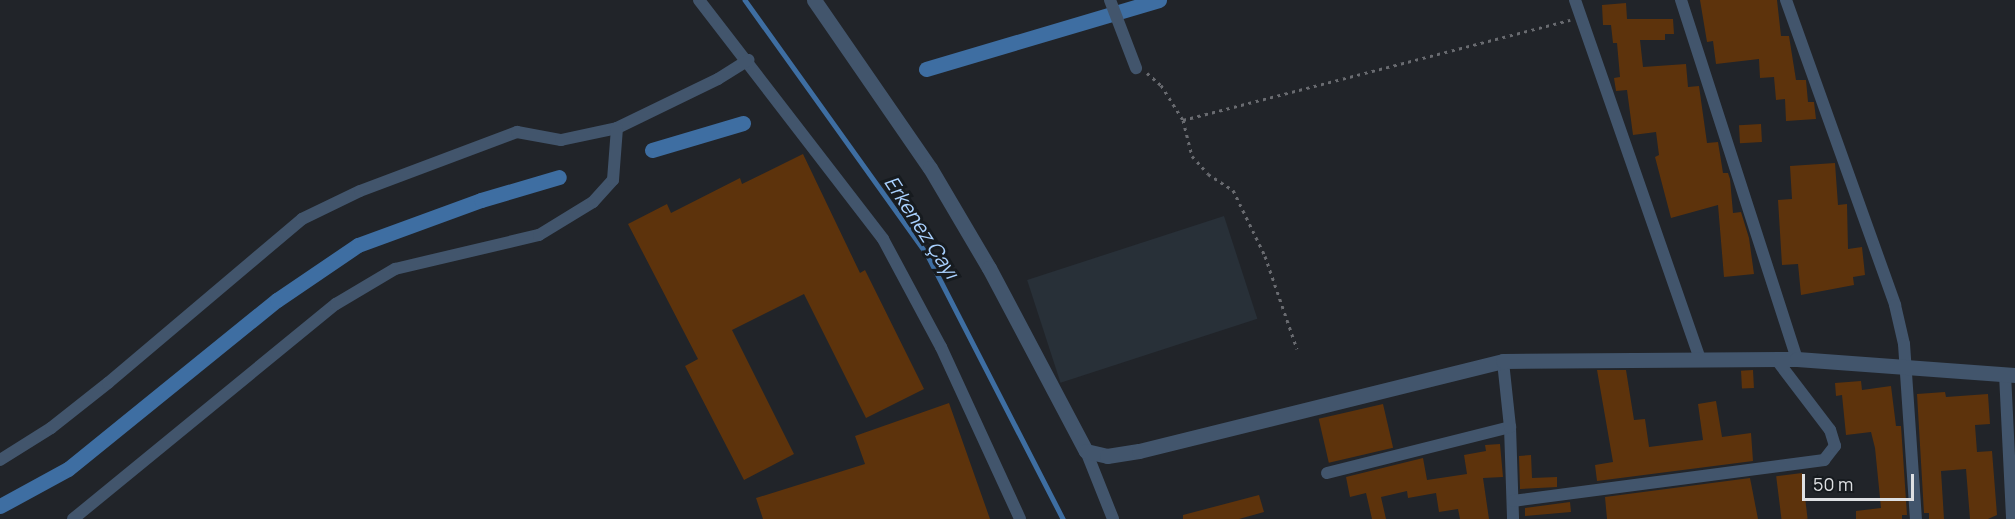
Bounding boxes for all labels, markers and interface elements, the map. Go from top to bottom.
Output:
water label: Erkenez Çayı [880,171,964,283]
scale bar [1805,462,1918,500]
text: 50 m [1813,472,1853,496]

